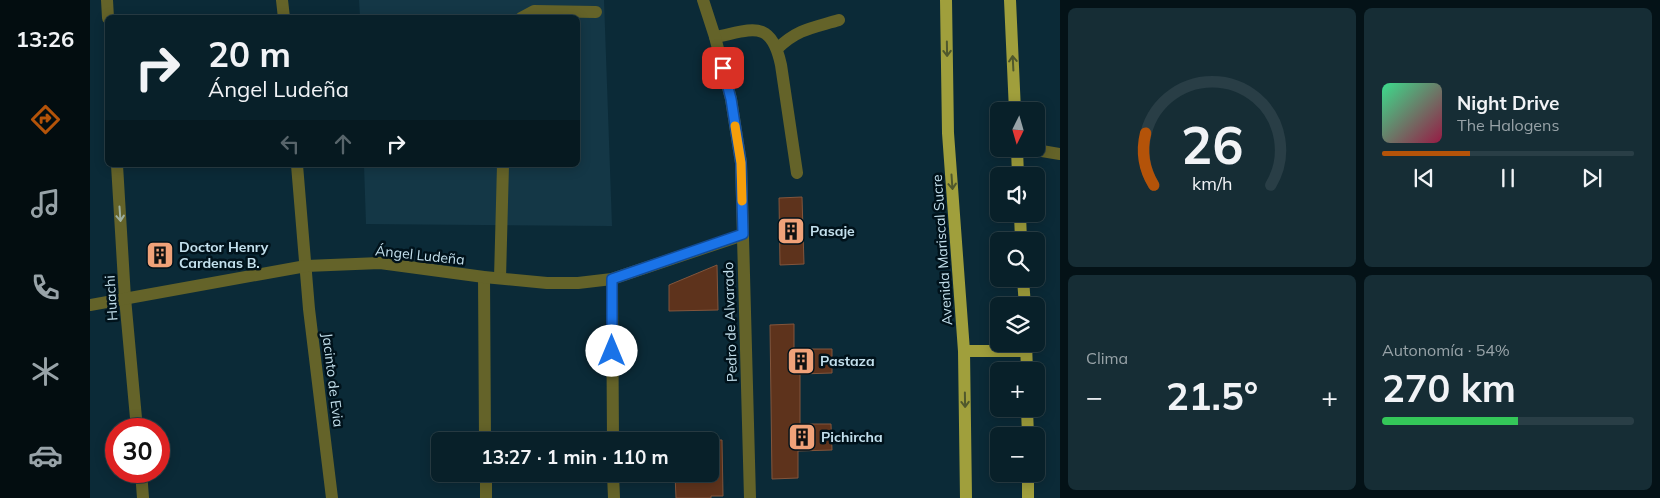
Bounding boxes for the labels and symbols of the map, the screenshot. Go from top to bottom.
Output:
one-way arrow [942,40,951,56]
pin [702,47,744,89]
one-way arrow [1008,55,1017,71]
north arrow [990,102,1045,158]
street label: Avenida Mariscal Sucre [928,174,956,326]
one-way arrow [947,174,956,190]
one-way arrow [116,205,125,221]
building icon: Pasaje [776,216,806,246]
place label: Pasaje [810,222,855,240]
place label: Doctor Henry Cardenas B. [179,238,269,272]
building icon: Doctor Henry Cardenas B. [145,240,175,270]
street label: Ángel Ludeña [374,241,466,269]
street label: Pedro de Alvarado [719,262,741,382]
street label: Huachi [100,275,122,321]
position arrow [585,324,637,376]
street label: Jacinto de Evia [318,332,348,428]
building icon: Pastaza [786,346,816,376]
place label: Pastaza [820,352,875,370]
one-way arrow [960,392,970,408]
speed limit sign: 30 [105,418,170,483]
building icon: Pichircha [787,422,817,452]
place label: Pichircha [821,428,883,446]

